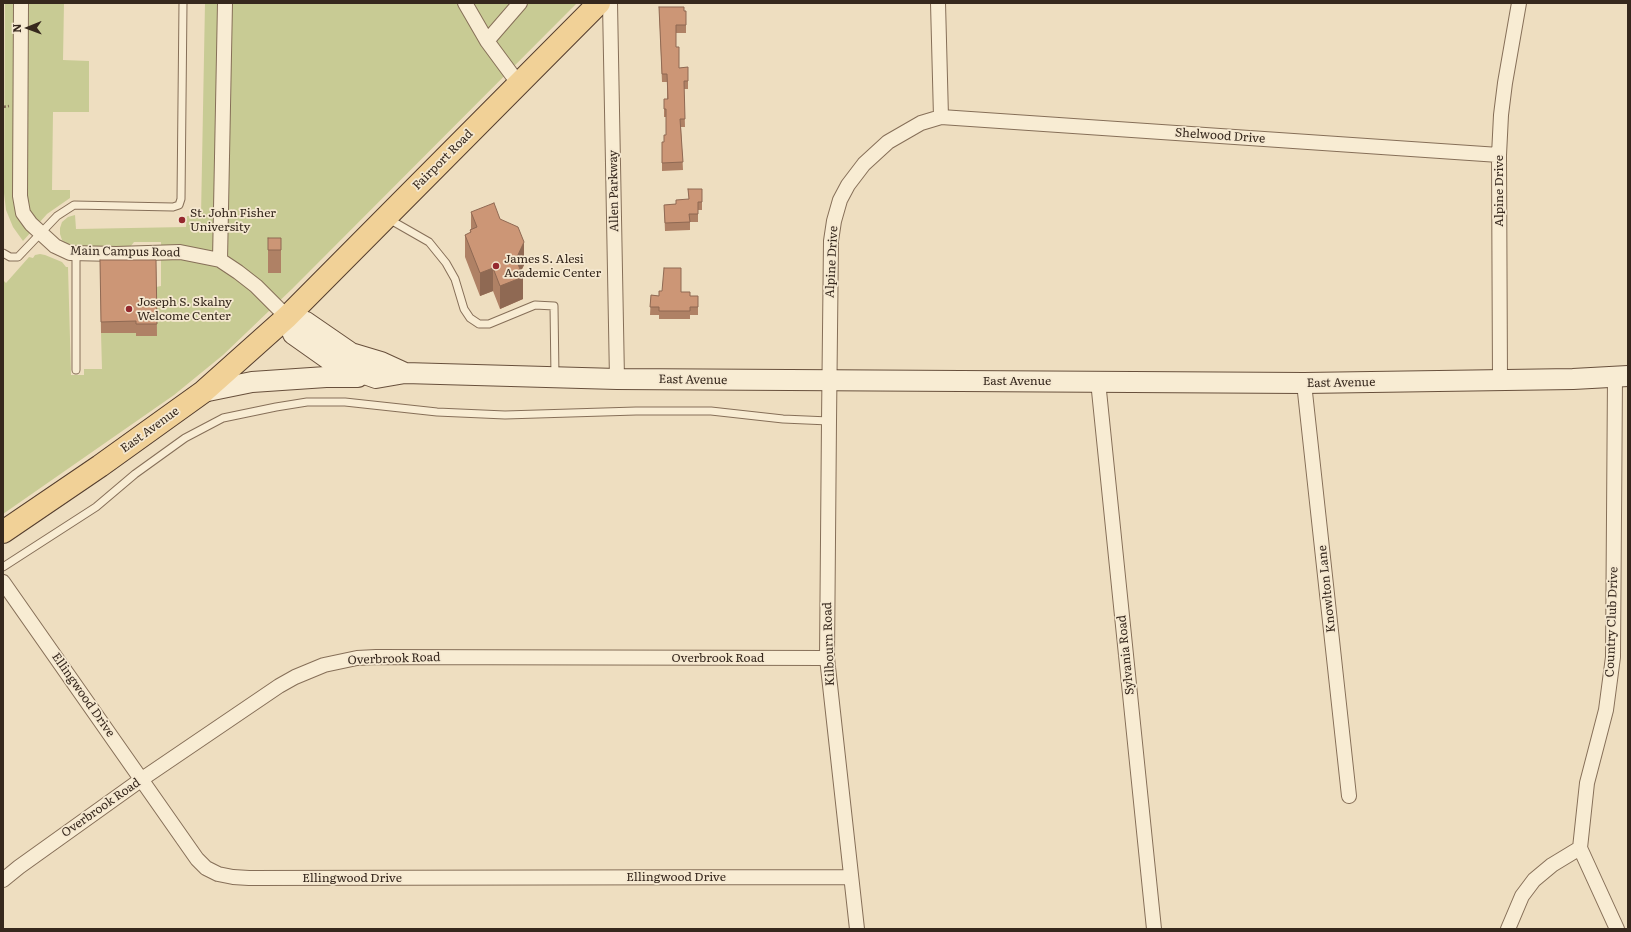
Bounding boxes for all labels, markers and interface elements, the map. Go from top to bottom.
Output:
north arrow [8,8,48,48]
text: N [8,23,24,33]
street label: Shelwood Drive [1174,126,1266,146]
street label: Fairport Road [410,127,476,193]
street label: Allen Parkway [606,150,622,232]
street label: Alpine Drive [1492,155,1506,227]
place label: St. John Fisher University [190,206,276,234]
marker: St. John Fisher University [177,215,187,225]
street label: Alpine Drive [823,226,841,298]
street label: Main Campus Road [70,244,180,260]
place label: James S. Alesi Academic Center [504,252,601,280]
marker: James S. Alesi Academic Center [491,261,501,271]
place label: Joseph S. Skalny Welcome Center [137,295,232,323]
marker: Joseph S. Skalny Welcome Center [124,304,134,314]
street label: East Avenue [659,372,727,388]
street label: East Avenue [983,374,1051,388]
street label: East Avenue [1307,375,1375,391]
street label: East Avenue [118,404,182,456]
street label: Knowlton Lane [1315,545,1339,633]
street label: Country Club Drive [1603,566,1621,678]
street label: Kilbourn Road [820,602,838,686]
street label: Sylvania Road [1115,614,1137,696]
street label: Ellingwood Drive [49,650,117,740]
street label: Overbrook Road [347,650,441,668]
street label: Overbrook Road [672,651,764,665]
street label: Overbrook Road [59,775,143,841]
street label: Ellingwood Drive [626,870,726,884]
street label: Ellingwood Drive [302,871,402,885]

